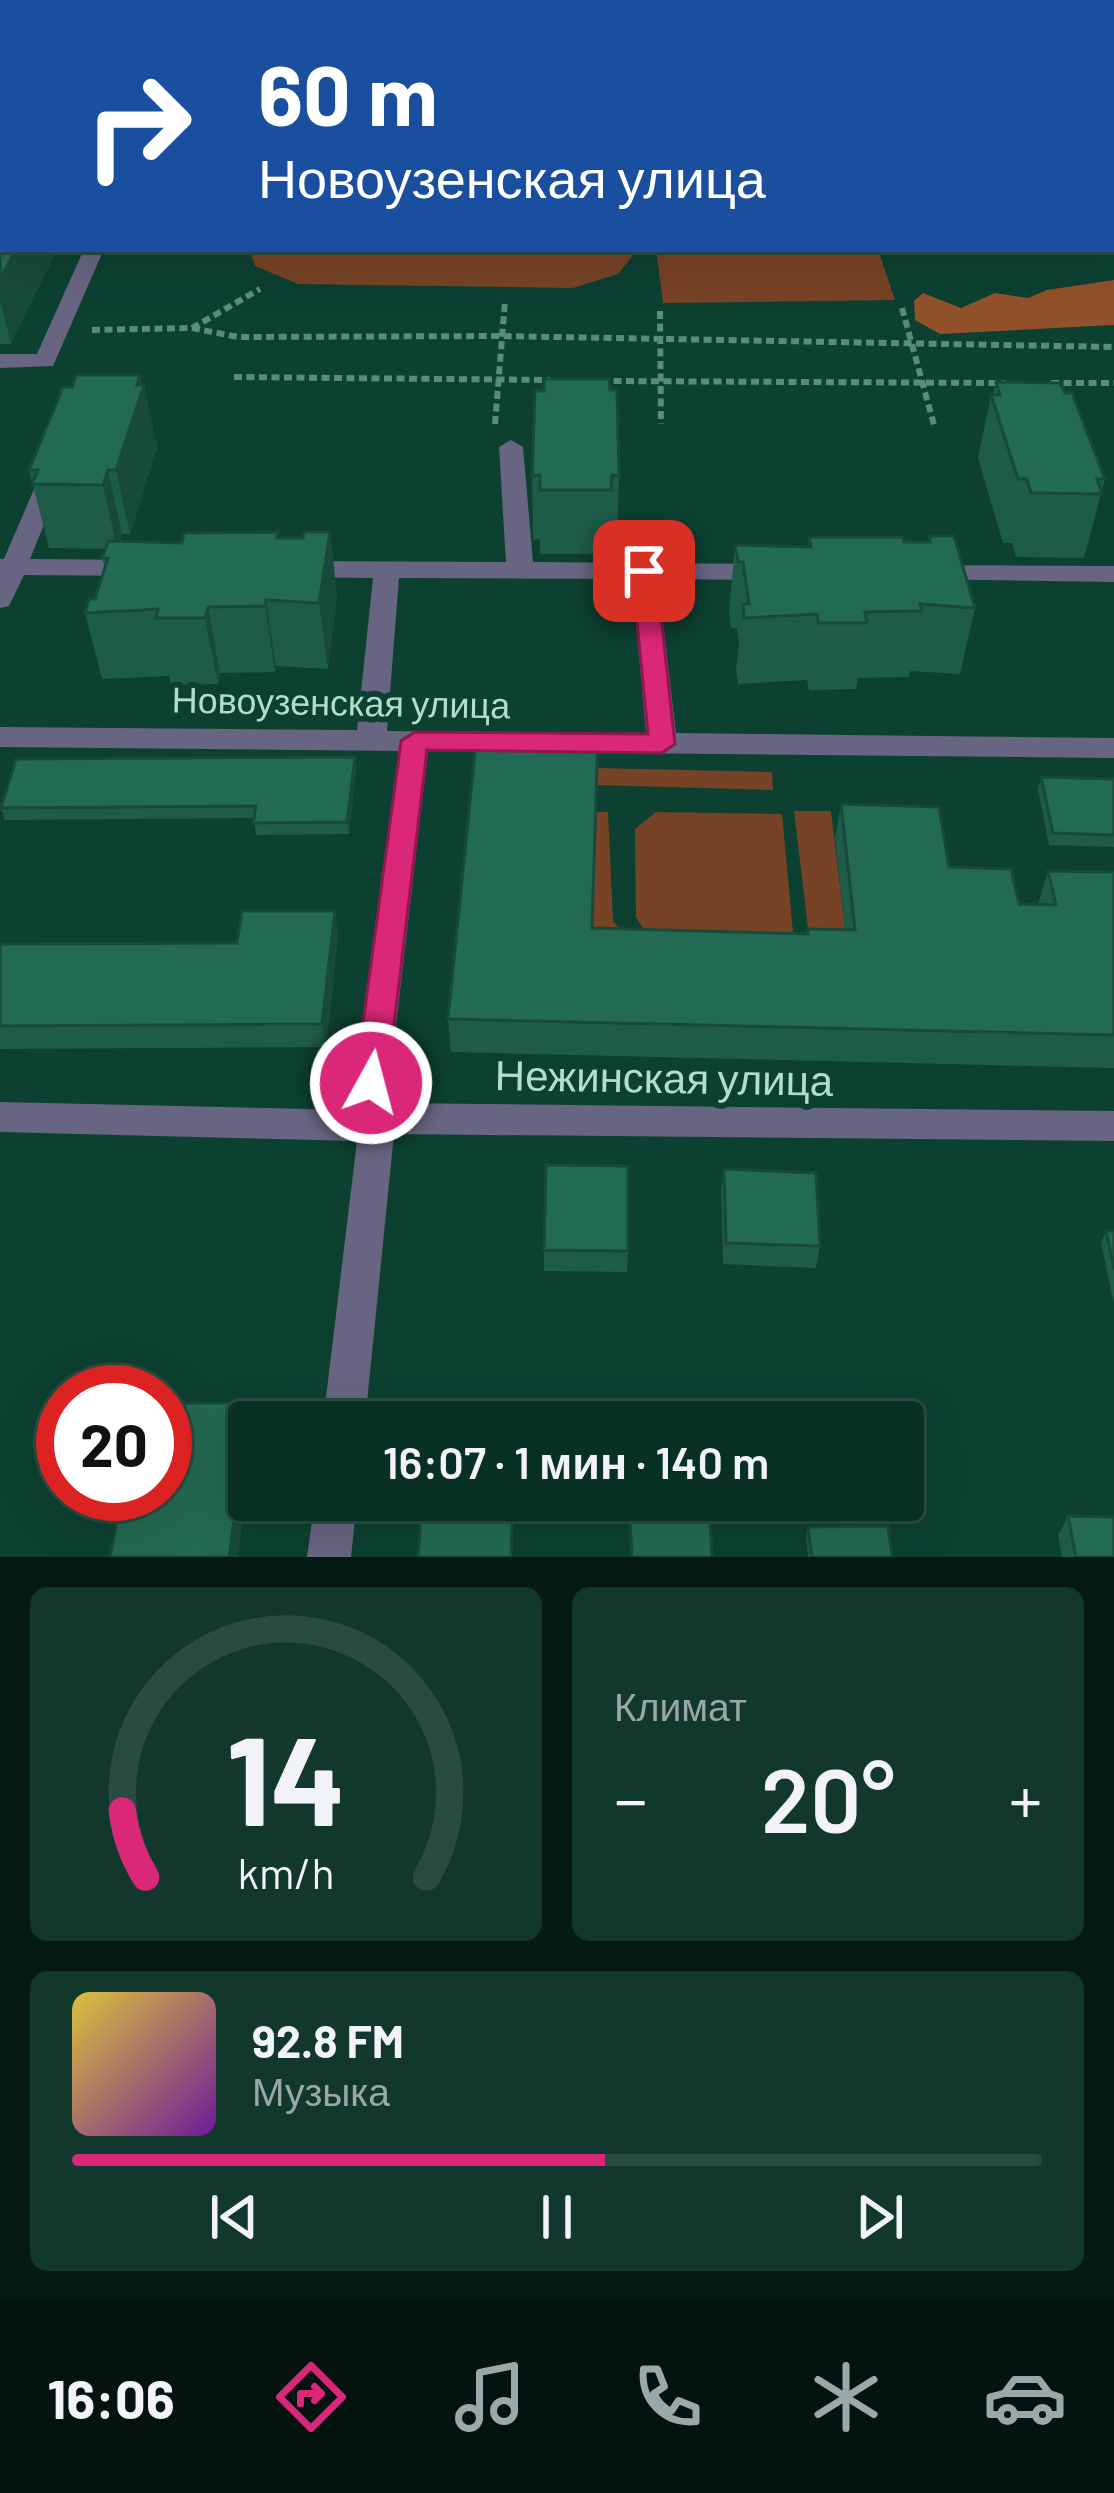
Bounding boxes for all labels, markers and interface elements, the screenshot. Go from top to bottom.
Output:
text: 60 m [258,42,438,143]
icon: right [60,48,216,204]
text: Новоузенская улица [258,144,766,209]
pin [593,520,695,622]
icon: arrive [611,538,677,604]
street label: Новоузенская улица [171,677,512,726]
position arrow [308,1020,434,1146]
street label: Нежинская улица [494,1048,834,1105]
speed limit sign: 20 [36,1365,192,1521]
text: 16:07 · 1 мин · 140 m [383,1434,769,1488]
text: Климат [614,1682,747,1729]
text: 14 [226,1701,346,1851]
text: 20° [761,1743,895,1851]
text: − [614,1758,647,1837]
text: + [1009,1758,1042,1837]
text: km/h [237,1846,335,1898]
text: 92.8 FM [252,2013,404,2067]
text: Музыка [252,2067,390,2114]
icon: previous [201,2184,267,2250]
icon: pause [524,2184,590,2250]
icon: next [847,2184,913,2250]
icon: directions [269,2355,353,2439]
icon: music [448,2355,532,2439]
icon: phone [626,2355,710,2439]
icon: climate [804,2355,888,2439]
icon: car [983,2355,1067,2439]
text: 16:06 [47,2365,175,2430]

